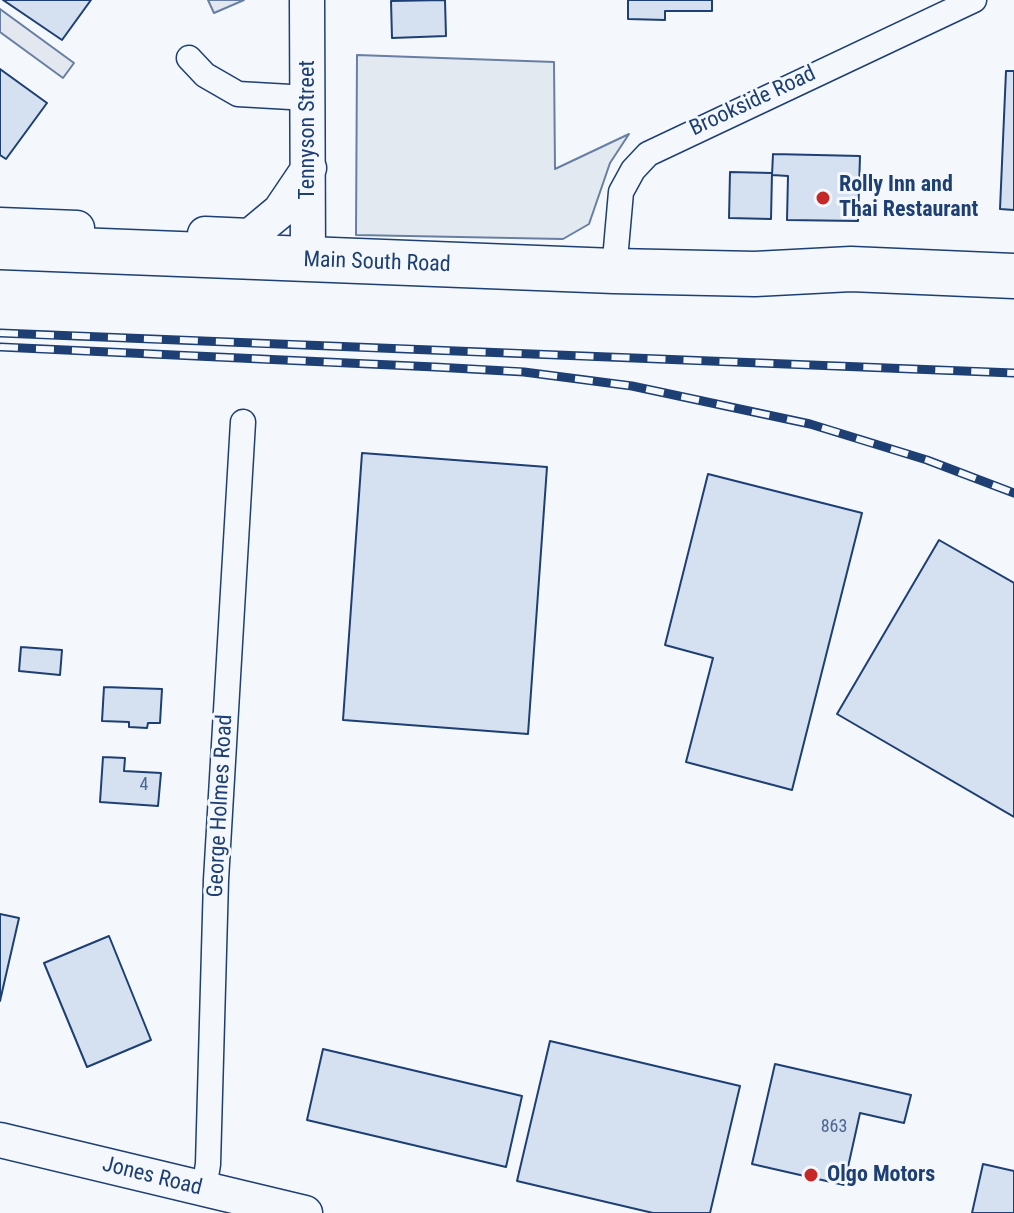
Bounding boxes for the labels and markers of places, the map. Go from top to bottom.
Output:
place label: Rolly Inn and Thai Restaurant [839,172,978,224]
marker: Rolly Inn and Thai Restaurant [814,189,832,207]
place label: Olgo Motors [827,1162,935,1188]
marker: Olgo Motors [802,1166,820,1184]

